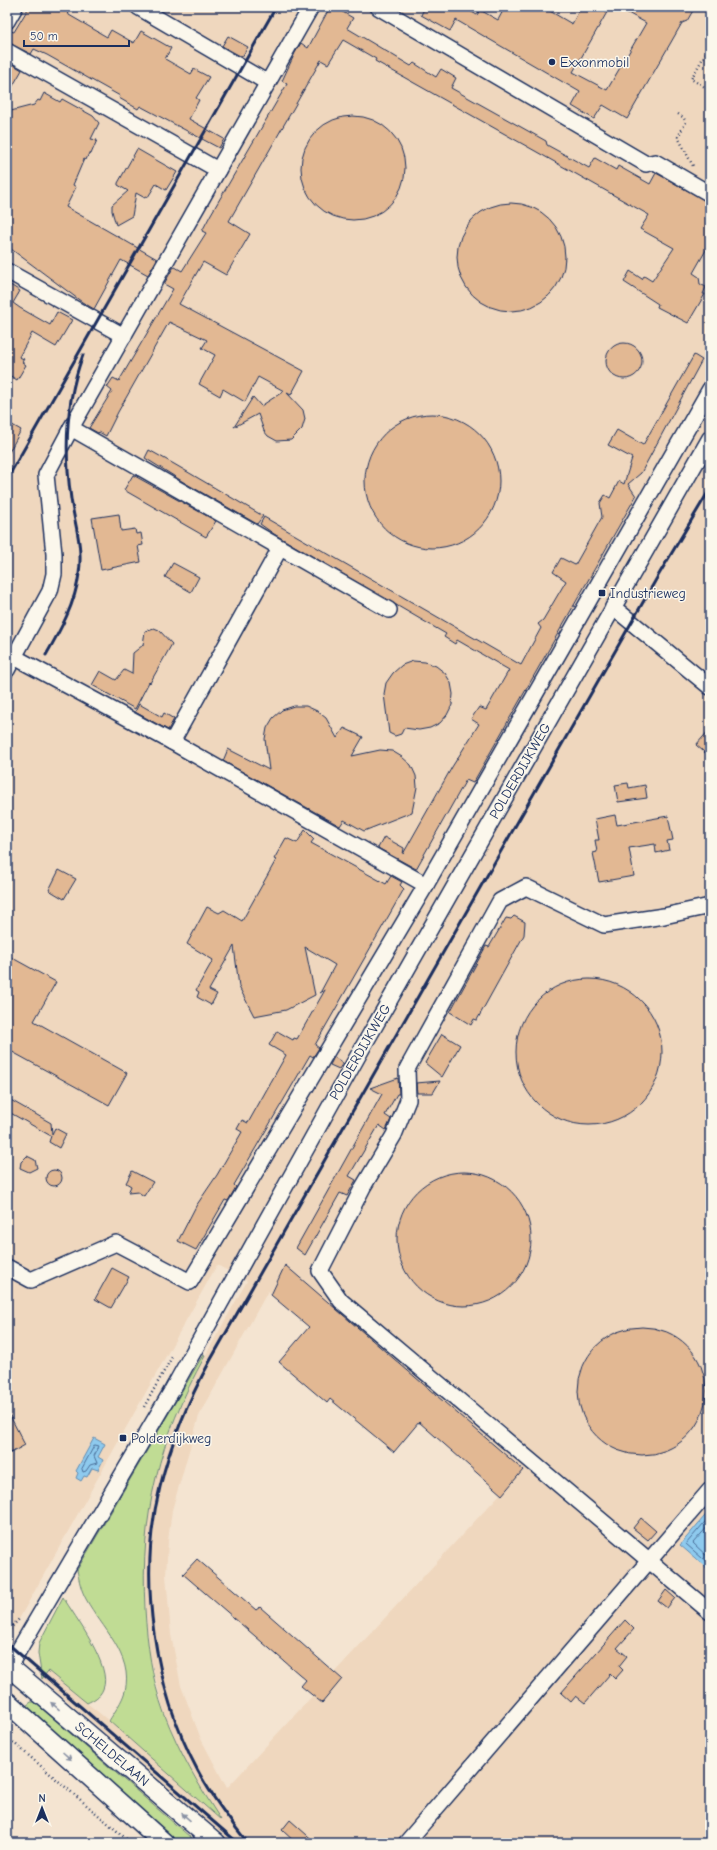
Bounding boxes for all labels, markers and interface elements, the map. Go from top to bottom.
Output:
scale bar [24,22,129,48]
text: 50 m [30,29,58,43]
place label: Exxonmobil [560,54,629,71]
marker: Exxonmobil [547,57,557,67]
place label: Industrieweg [610,585,686,602]
marker: Industrieweg [597,588,607,598]
street label: POLDERDIJKWEG [486,720,554,822]
street label: POLDERDIJKWEG [326,1001,394,1103]
place label: Polderdijkweg [131,1430,212,1447]
marker: Polderdijkweg [118,1433,128,1443]
one-way arrow [50,1701,61,1710]
street label: SCHELDELAAN [71,1718,153,1790]
one-way arrow [62,1752,72,1761]
north arrow [22,1788,62,1828]
text: N [38,1792,46,1805]
one-way arrow [181,1813,192,1822]

